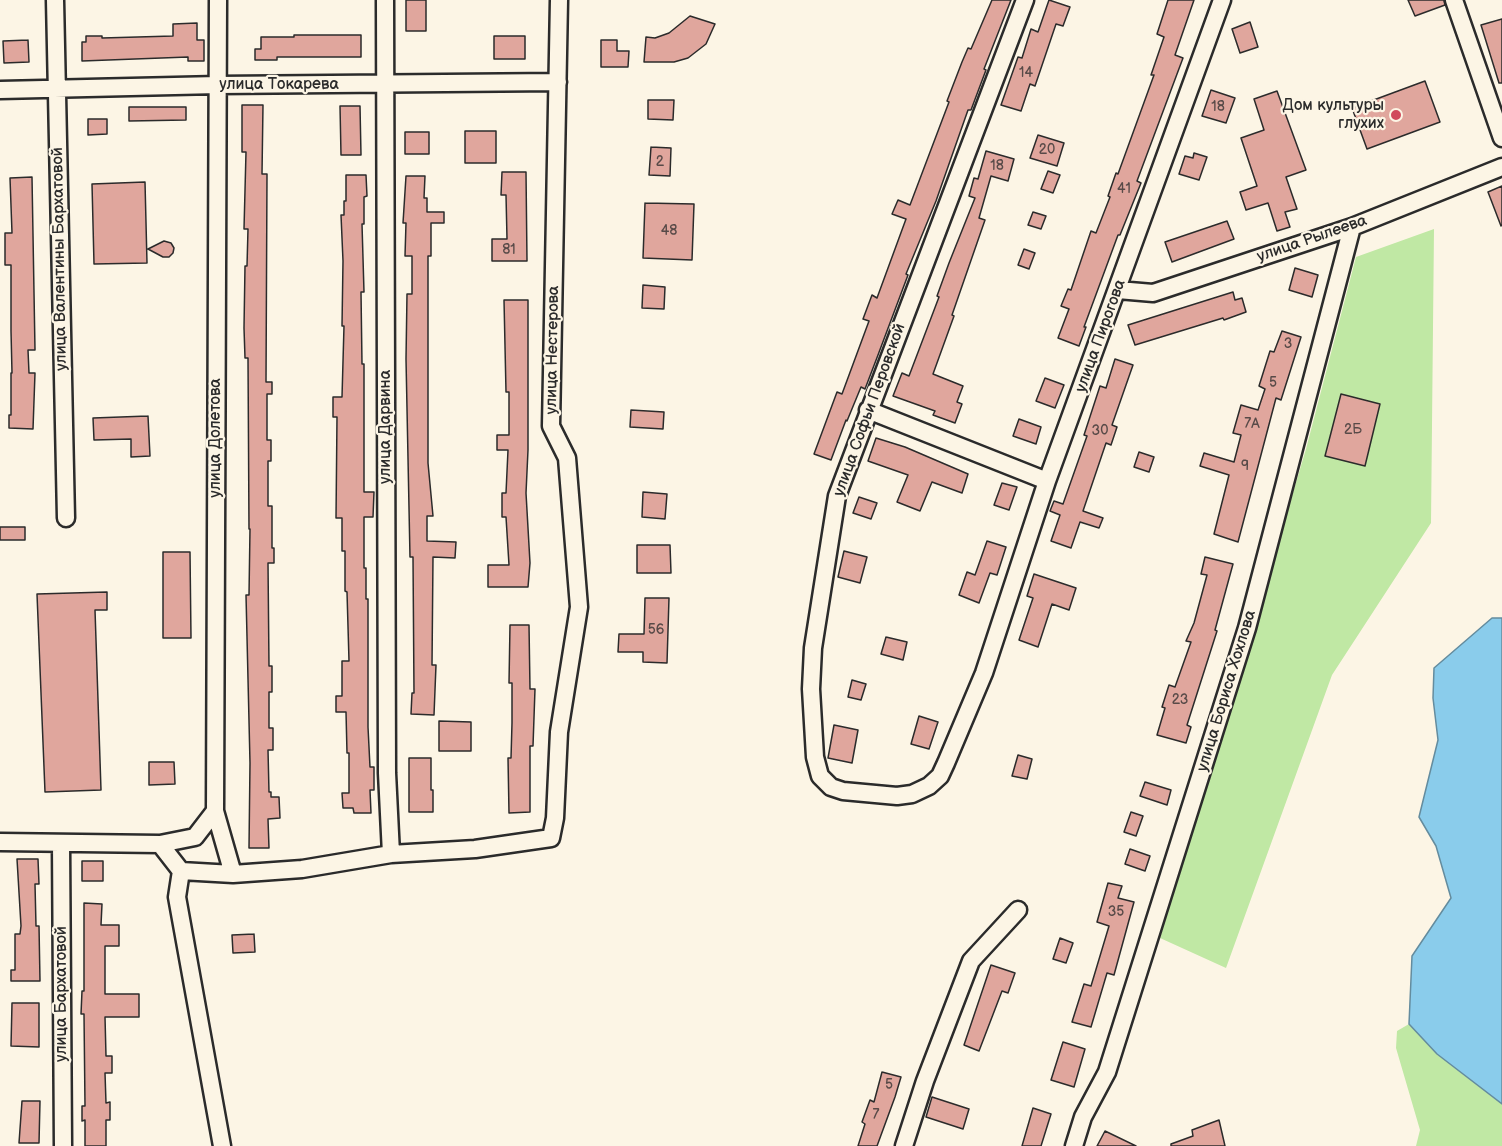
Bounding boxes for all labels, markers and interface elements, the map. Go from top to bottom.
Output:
house number: 14 [1019,65,1033,81]
street label: улица Токарева [219,75,339,95]
place label: Дом культуры глухих [1283,96,1384,134]
house number: 18 [1211,99,1225,115]
marker: Дом культуры глухих [1389,108,1403,122]
house number: 20 [1039,142,1055,158]
street label: улица Валентины Бархатовой [48,147,72,371]
house number: 2 [656,154,664,170]
house number: 18 [990,158,1004,174]
house number: 41 [1117,181,1131,197]
street label: улица Рылеева [1255,211,1369,267]
house number: 48 [661,223,677,239]
house number: 81 [502,242,516,258]
street label: улица Пирогова [1072,277,1130,395]
street label: улица Нестерова [542,285,564,415]
street label: улица Софьи Перовской [830,321,910,499]
house number: 3 [1284,336,1292,352]
street label: улица Дарвина [376,370,396,484]
house number: 5 [1269,375,1277,391]
street label: улица Долетова [206,378,226,498]
house number: 7А [1244,416,1260,432]
house number: 2Б [1344,422,1362,438]
house number: 30 [1092,423,1108,439]
house number: 9 [1241,458,1249,474]
street label: улица Бориса Хохлова [1193,608,1261,774]
house number: 56 [648,622,664,638]
house number: 23 [1172,692,1188,708]
house number: 35 [1108,904,1124,920]
street label: улица Бархатовой [52,926,72,1062]
house number: 5 [885,1077,893,1093]
house number: 7 [873,1107,879,1123]

